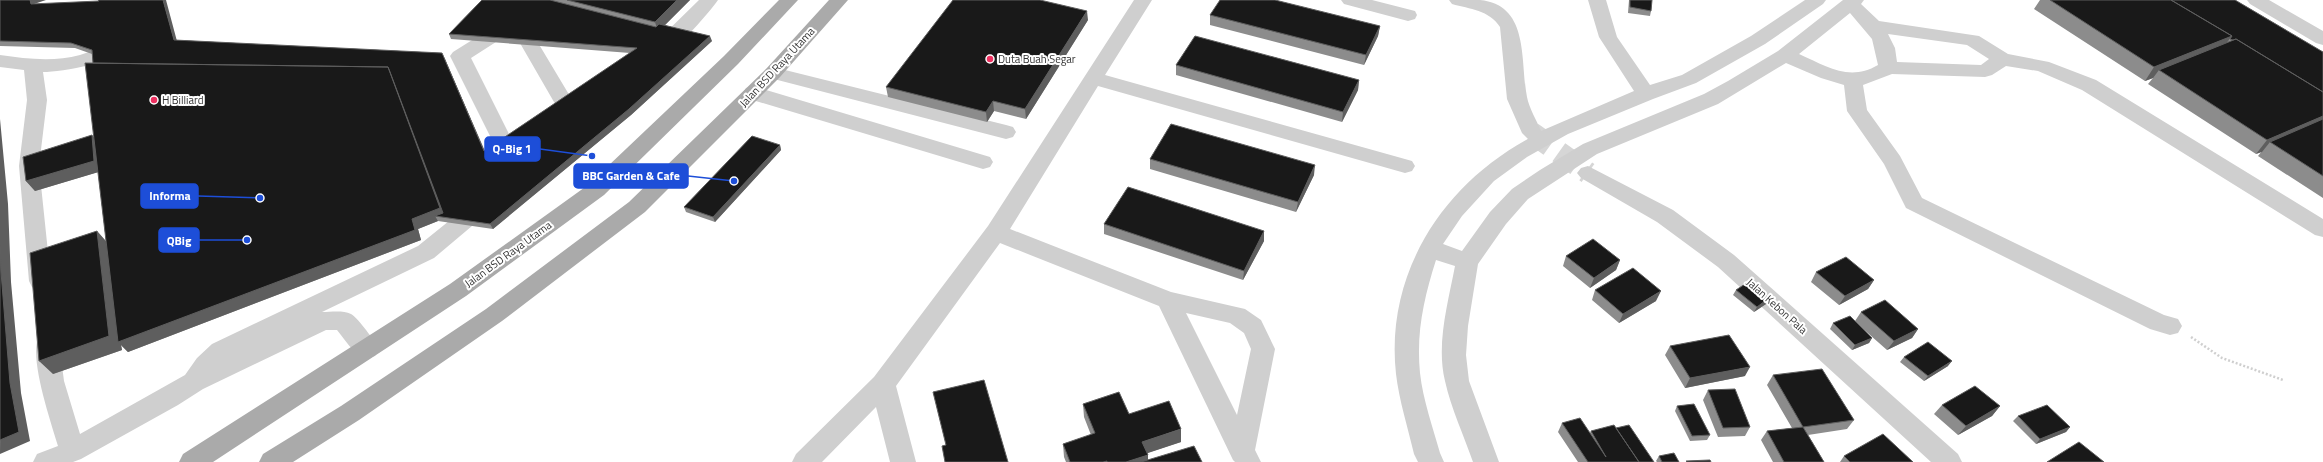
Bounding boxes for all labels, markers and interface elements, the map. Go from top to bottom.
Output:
street label: Jalan BSD Raya Utama [736,23,819,110]
place label: Duta Buah Segar [998,51,1076,67]
marker: Duta Buah Segar [985,54,995,64]
place label: H Billiard [162,92,204,108]
marker: H Billiard [149,95,159,105]
callout: Q-Big 1 [485,137,540,161]
text: Q-Big 1 [493,139,531,158]
callout: BBC Garden & Cafe [574,164,688,188]
text: BBC Garden & Cafe [582,166,680,185]
callout: Informa [141,184,198,208]
text: Informa [149,186,191,205]
street label: Jalan BSD Raya Utama [461,217,555,291]
callout: QBig [159,228,199,252]
text: QBig [167,231,192,250]
street label: Jalan Kebon Pala [1743,274,1811,338]

